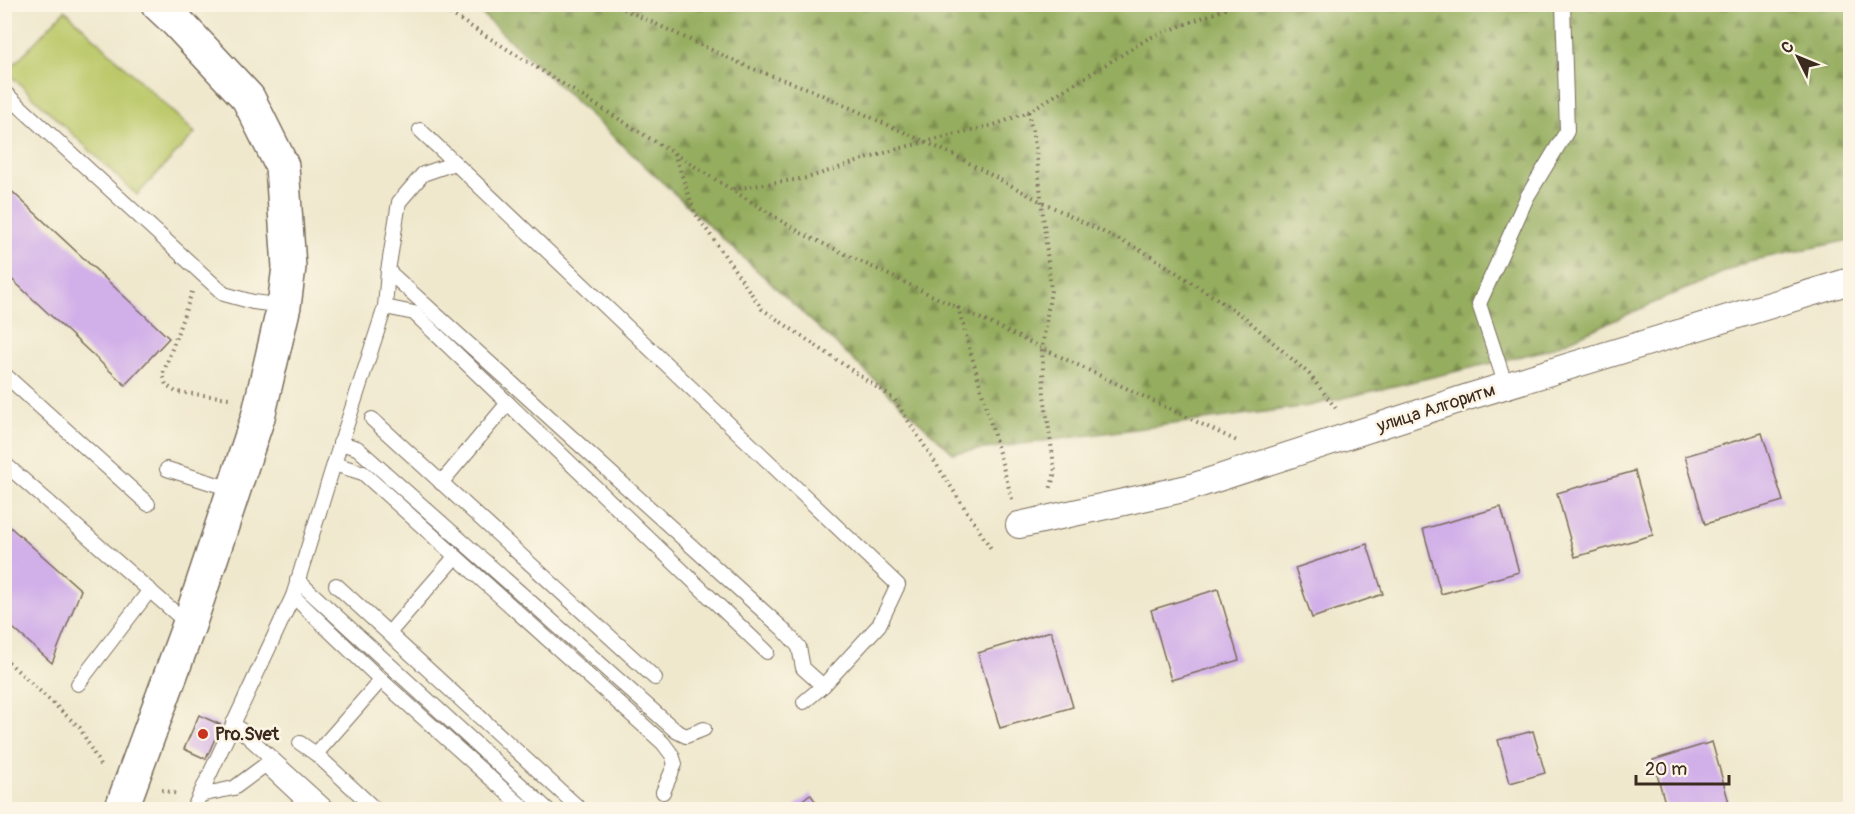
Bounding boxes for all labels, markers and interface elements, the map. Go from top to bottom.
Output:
north arrow [1768,27,1828,87]
text: С [1777,37,1799,58]
street label: улица Алгоритм [1373,378,1498,438]
place label: Pro.Svet [215,723,280,746]
marker: Pro.Svet [196,727,210,741]
scale bar [1636,748,1729,786]
text: 20 m [1645,758,1687,781]

